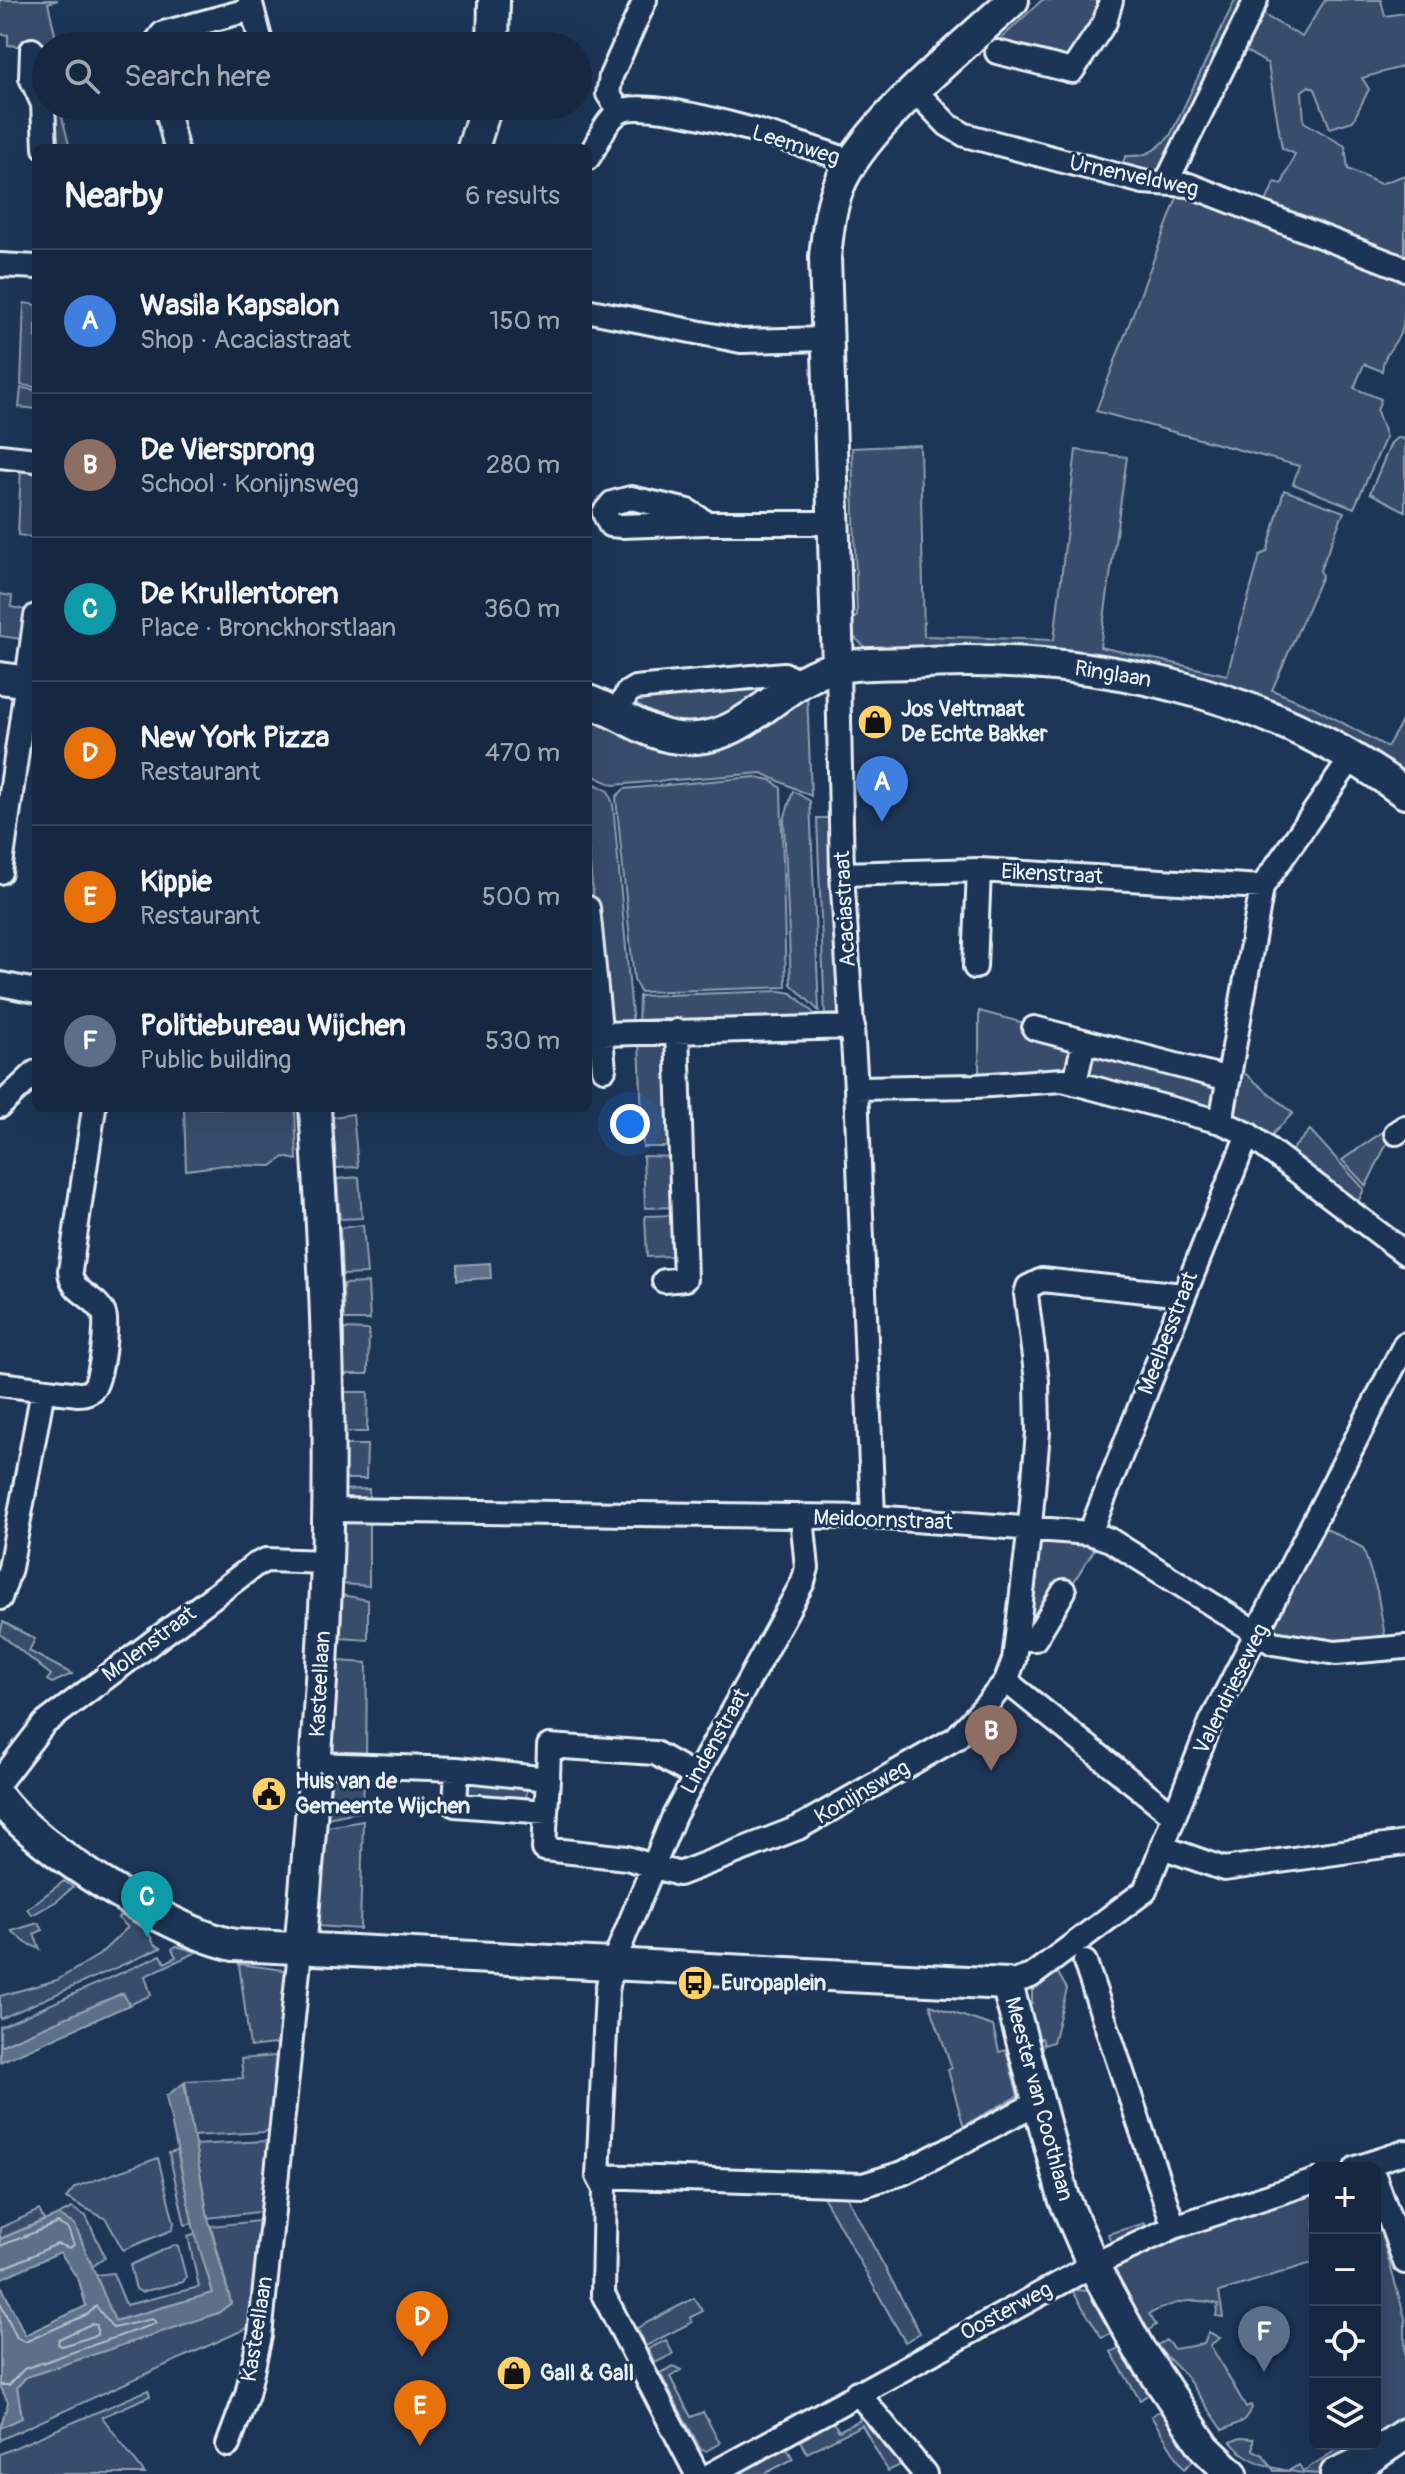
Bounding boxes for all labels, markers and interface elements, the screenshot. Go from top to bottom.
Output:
search box [32,32,592,120]
icon: search [60,54,104,98]
text: Search here [124,58,271,95]
street label: Leemweg [749,118,843,172]
street label: Urnenveldweg [1067,149,1201,203]
text: Nearby [64,175,163,218]
text: 6 results [465,180,560,212]
text: Wasila Kapsalon [140,287,339,324]
text: A [82,305,98,337]
text: 150 m [489,305,560,337]
text: Shop · Acaciastraat [140,324,351,356]
text: De Viersprong [140,431,314,468]
text: B [83,449,97,481]
text: 280 m [486,449,560,481]
text: School · Konijnsweg [140,468,359,500]
text: De Krullentoren [140,575,339,612]
text: C [82,593,98,625]
text: 360 m [484,593,560,625]
text: Place · Bronckhorstlaan [140,612,396,644]
street label: Ringlaan [1073,654,1153,694]
place label: Jos Veltmaat De Echte Bakker [901,695,1049,748]
shop icon: Jos Veltmaat De Echte Bakker [856,703,894,741]
text: New York Pizza [140,719,330,756]
text: D [82,737,98,769]
text: 470 m [485,737,560,769]
text: Restaurant [140,756,260,788]
pin: A [856,756,908,822]
street label: Acaciastraat [828,850,862,968]
street label: Eikenstraat [1000,857,1104,891]
text: Kippie [140,863,212,900]
text: E [83,881,97,913]
text: 500 m [482,881,560,913]
text: Restaurant [140,900,260,932]
text: Politiebureau Wijchen [140,1007,406,1044]
text: F [82,1025,98,1057]
text: 530 m [485,1025,560,1057]
text: Public building [140,1044,291,1076]
your location [610,1104,650,1144]
street label: Meelbesstraat [1132,1267,1204,1398]
street label: Meidoornstraat [813,1504,953,1536]
street label: Molenstraat [96,1599,202,1688]
street label: Valendrieseweg [1187,1619,1275,1759]
street label: Kasteellaan [303,1630,337,1738]
street label: Lindenstraat [674,1683,756,1799]
pin: B [965,1705,1017,1771]
street label: Konijnsweg [809,1754,915,1830]
place label: Huis van de Gemeente Wijchen [295,1767,470,1820]
public building icon: Huis van de Gemeente Wijchen [250,1775,288,1813]
pin: C [121,1871,173,1937]
bus stop icon: Europaplein [676,1964,714,2002]
place label: Europaplein [721,1969,826,1997]
street label: Meester van Coothlaan [998,1994,1080,2204]
map controls [1309,2162,1381,2450]
button: + [1309,2162,1381,2234]
button: − [1309,2234,1381,2306]
street label: Kasteellaan [235,2274,279,2384]
street label: Oosterweg [955,2275,1057,2347]
pin: D [396,2291,448,2357]
pin: F [1238,2306,1290,2372]
button: locate [1309,2306,1381,2378]
shop icon: Gall & Gall [495,2354,533,2392]
place label: Gall & Gall [540,2359,634,2387]
button: layers [1309,2378,1381,2450]
pin: E [394,2380,446,2446]

